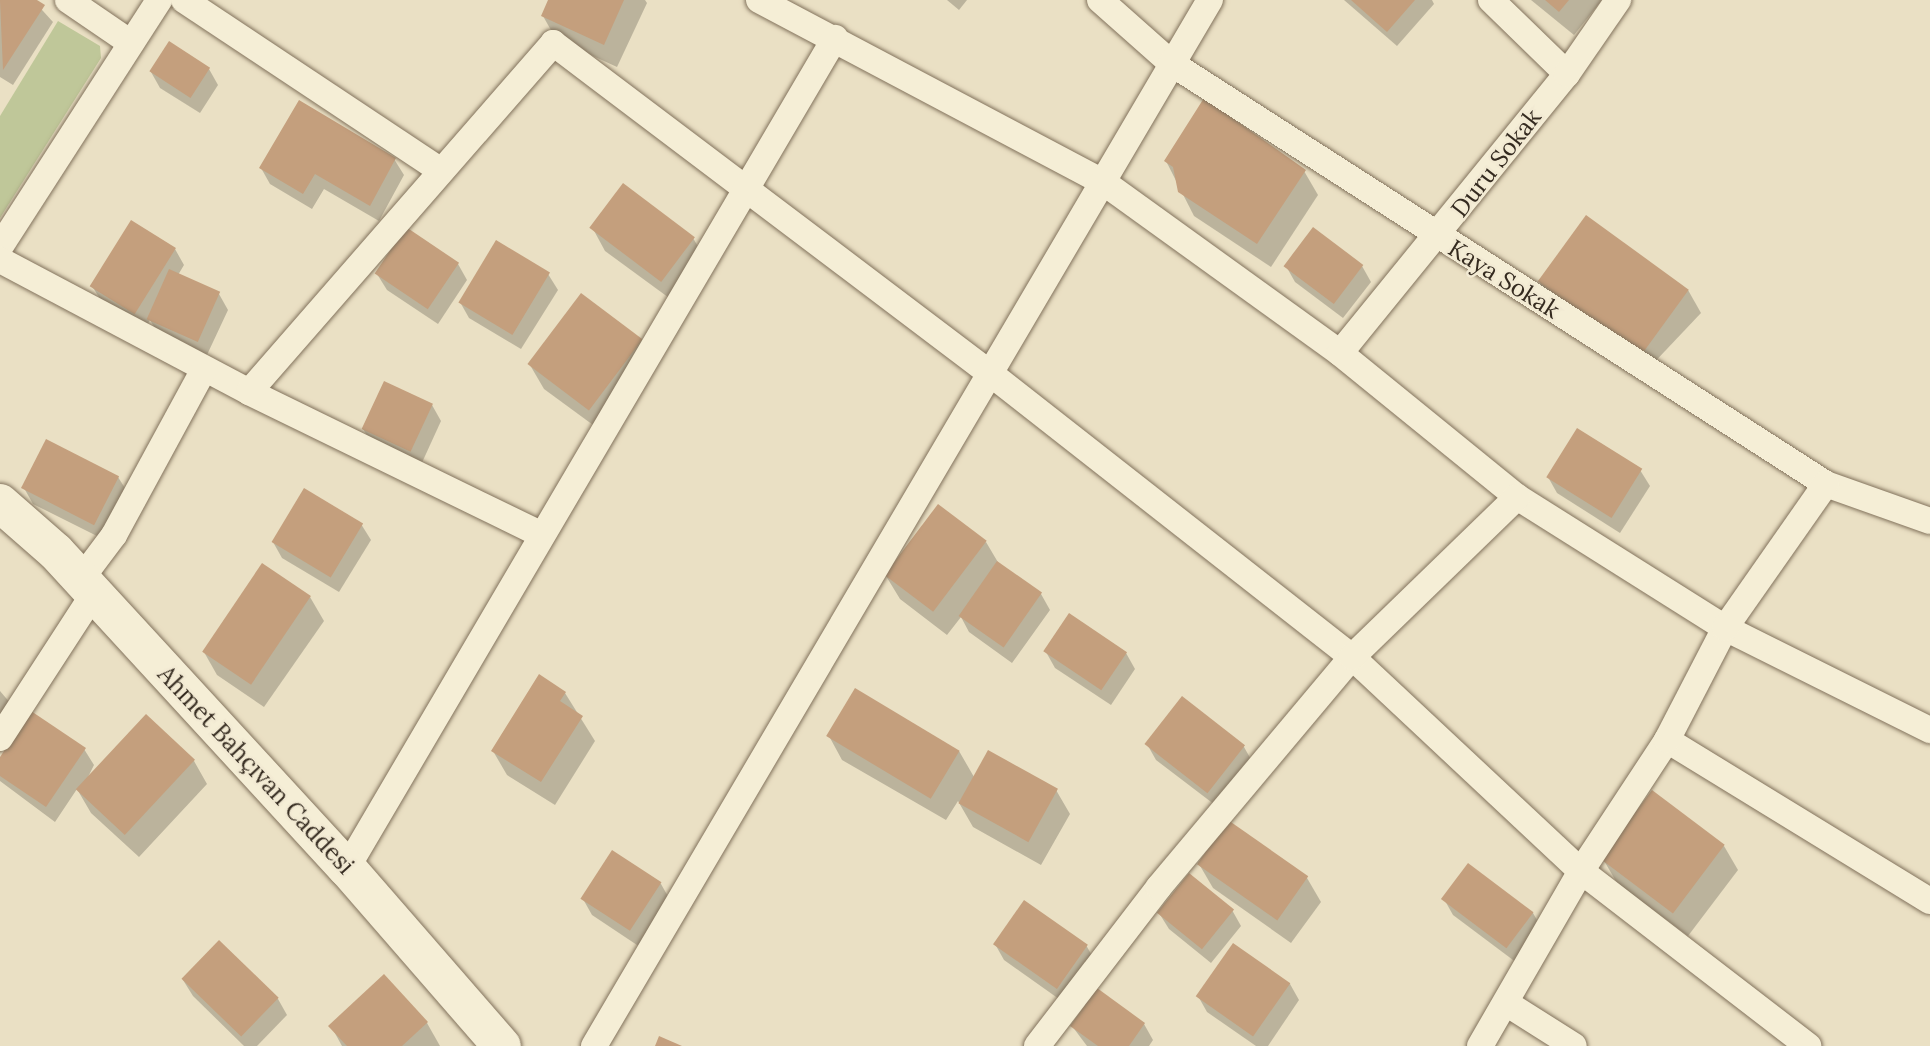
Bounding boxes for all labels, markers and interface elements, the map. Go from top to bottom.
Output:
street label: Duru Sokak [1445,103,1547,223]
street label: Kaya Sokak [1443,233,1565,325]
street label: Ahmet Bahçıvan Caddesi [152,660,360,880]

